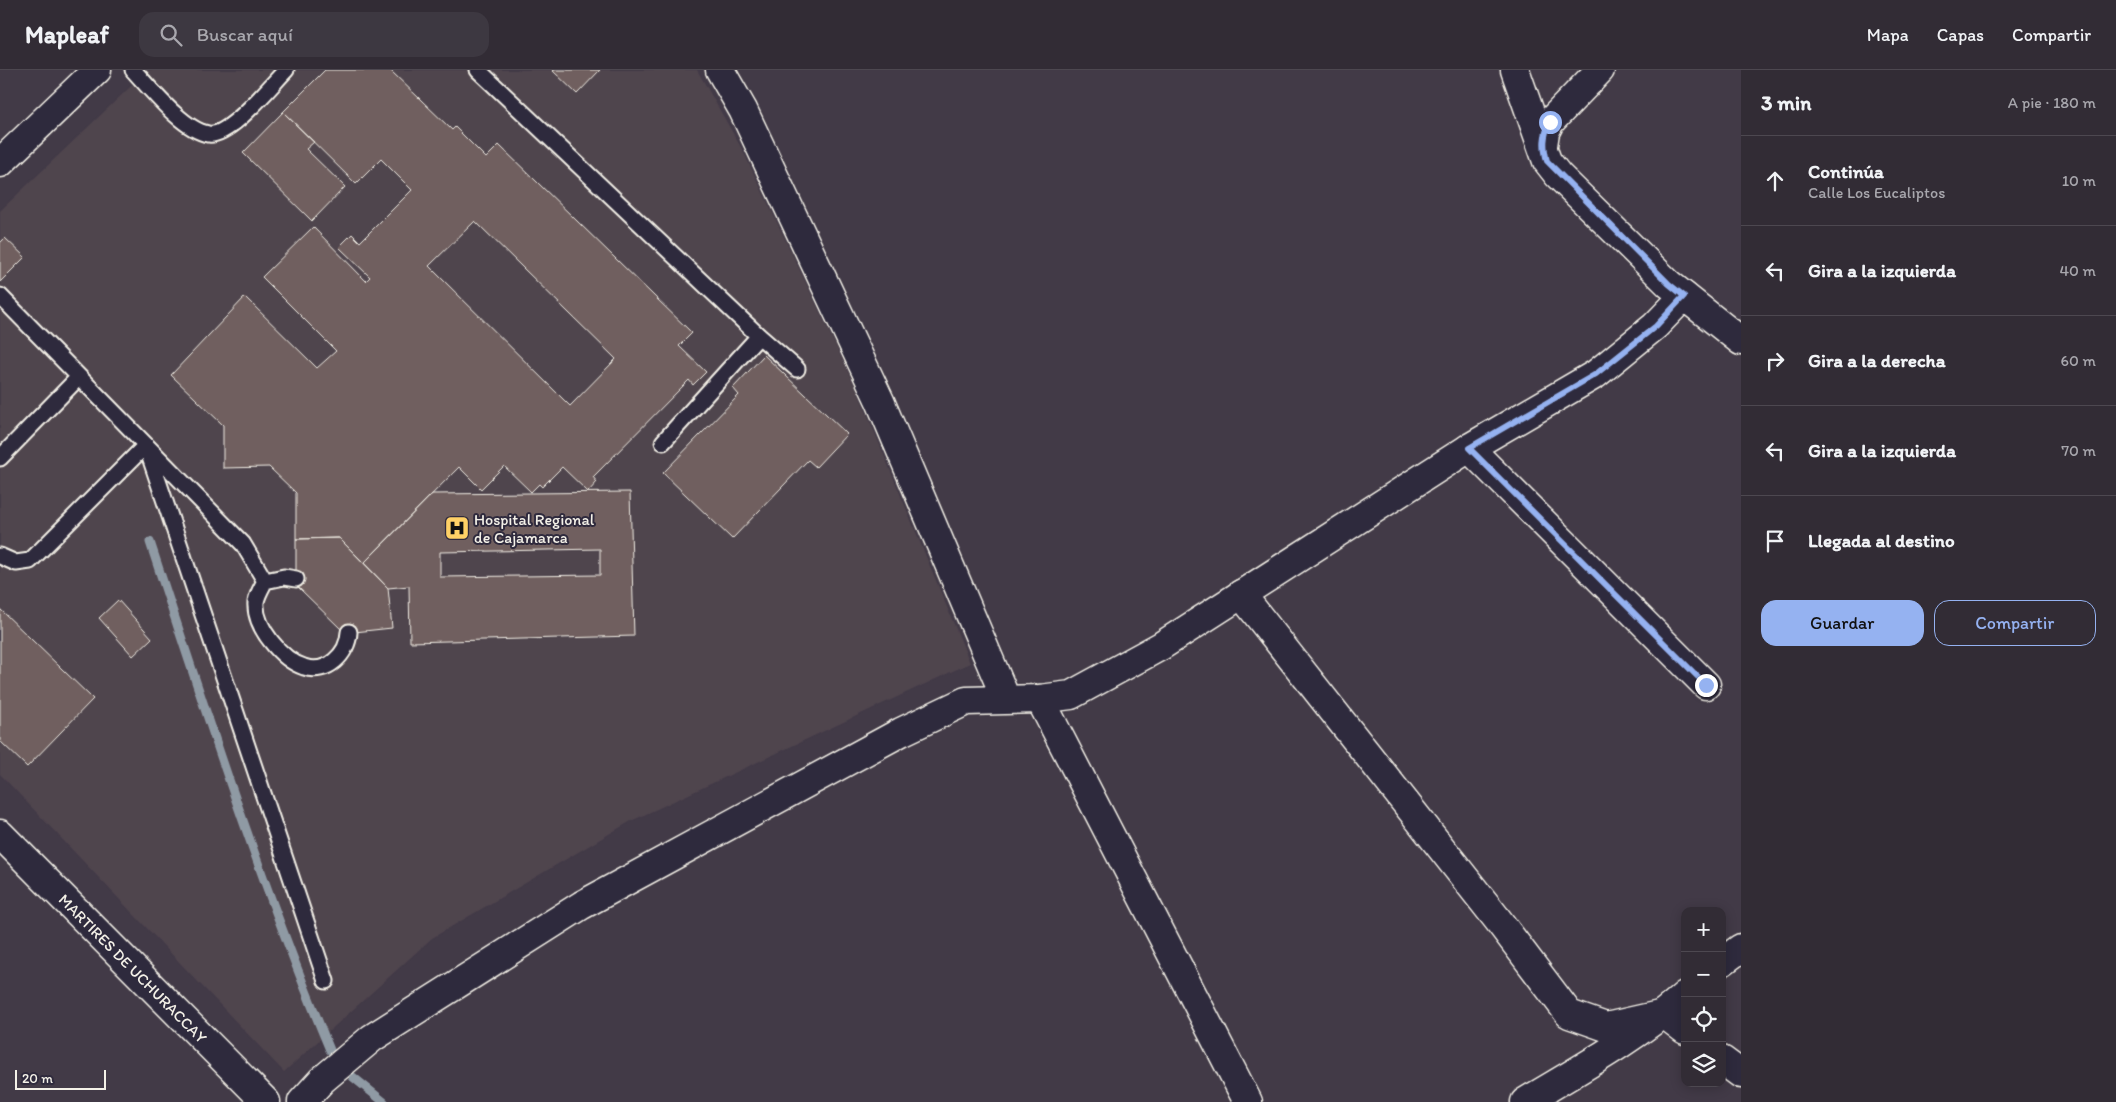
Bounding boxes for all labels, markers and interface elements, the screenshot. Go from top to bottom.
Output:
search box [139,12,489,57]
text: Mapleaf [25,20,109,49]
icon: search [157,21,185,49]
text: Buscar aquí [197,23,293,46]
text: Mapa [1867,24,1909,46]
text: Capas [1937,24,1984,46]
text: Compartir [2012,24,2091,46]
text: 3 min [1761,90,1811,115]
text: A pie · 180 m [2008,93,2096,112]
route start [1539,111,1562,134]
text: Continúa [1808,160,1884,183]
icon: ahead [1761,167,1789,195]
text: 10 m [2062,171,2096,190]
text: Calle Los Eucaliptos [1808,183,1945,202]
icon: left [1761,257,1789,285]
text: Gira a la izquierda [1808,259,1956,282]
text: 40 m [2059,261,2096,280]
icon: right [1761,347,1789,375]
text: Gira a la derecha [1808,349,1946,372]
text: 60 m [2061,351,2096,370]
icon: left [1761,437,1789,465]
text: Gira a la izquierda [1808,439,1956,462]
text: 70 m [2061,441,2096,460]
place label: Hospital Regional de Cajamarca [474,510,595,547]
hospital icon: Hospital Regional de Cajamarca [444,515,470,541]
icon: arrive [1761,527,1789,555]
text: Llegada al destino [1808,529,1955,552]
button: Guardar [1761,600,1924,646]
button: Compartir [1934,600,2096,646]
route end [1695,674,1718,697]
street label: MARTIRES DE UCHURACCAY [55,890,211,1047]
map controls [1681,907,1726,1087]
button: + [1681,907,1726,952]
button: − [1681,952,1726,997]
button: locate [1681,997,1726,1042]
button: layers [1681,1042,1726,1087]
scale bar [15,1067,106,1090]
text: 20 m [22,1070,53,1087]

